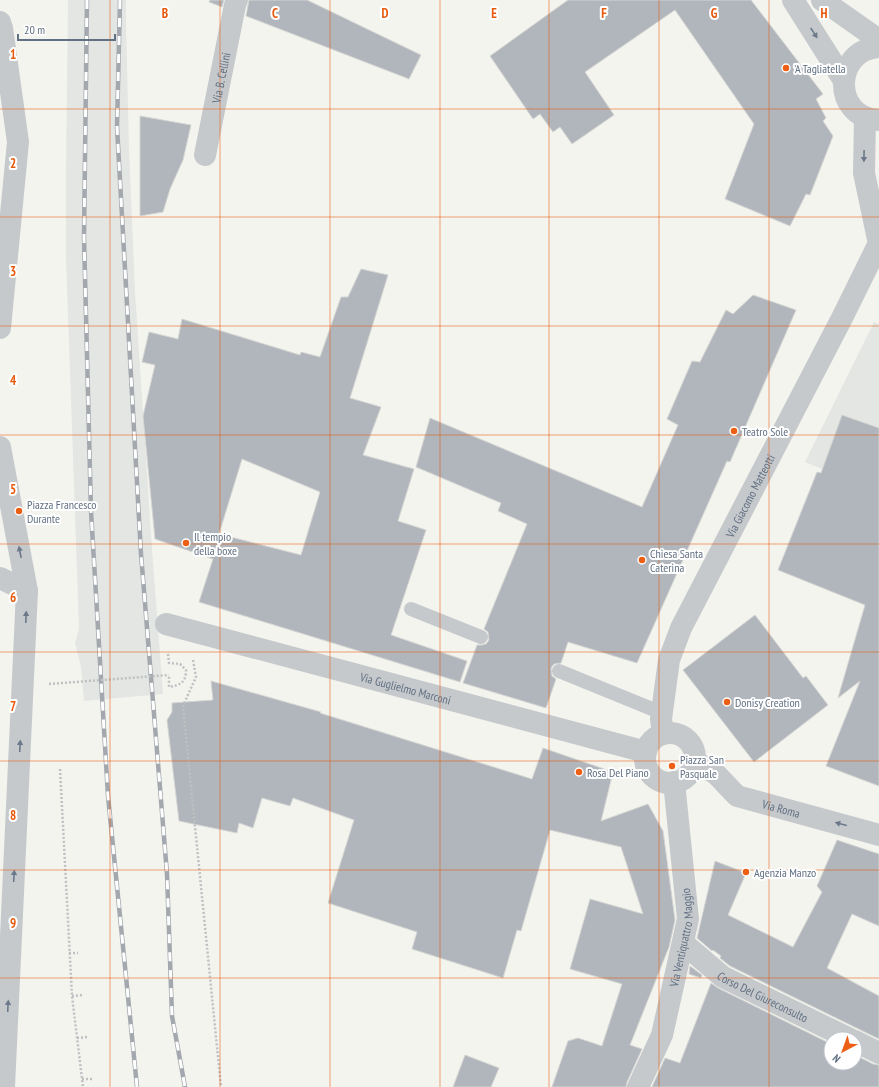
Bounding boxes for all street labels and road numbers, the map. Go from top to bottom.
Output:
street label: Via B. Cellini [208,51,233,105]
street label: Via Giacomo Matteotti [721,451,778,541]
street label: Via Guglielmo Marconi [358,668,453,707]
street label: Via Roma [760,796,802,821]
street label: Via Ventiquattro Maggio [665,888,695,989]
street label: Corso Del Giureconsulto [714,968,811,1025]

